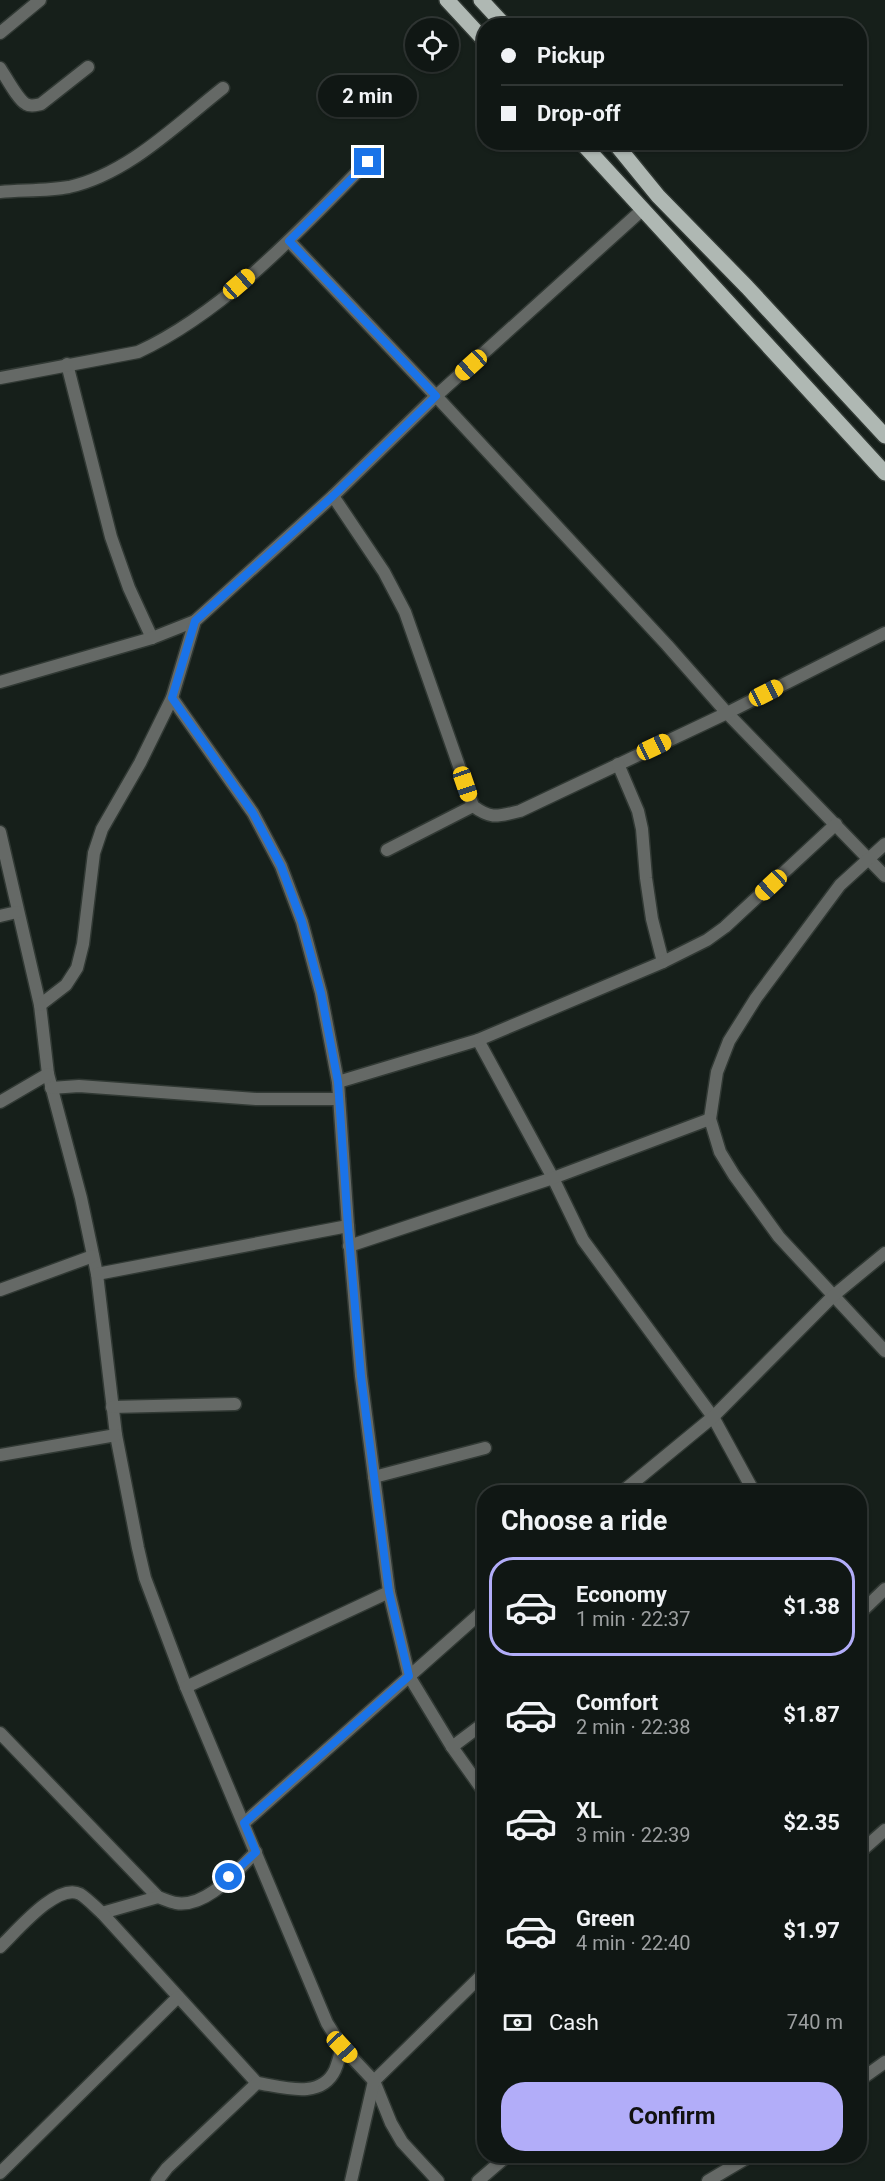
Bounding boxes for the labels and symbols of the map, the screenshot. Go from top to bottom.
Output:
callout: 2 min [318,75,418,117]
route end [354,148,381,175]
car [220,265,258,303]
car [452,346,490,384]
car [746,677,786,709]
car [634,731,674,763]
car [451,764,479,804]
car [752,866,790,904]
route start [215,1863,242,1890]
car [323,2028,361,2066]

